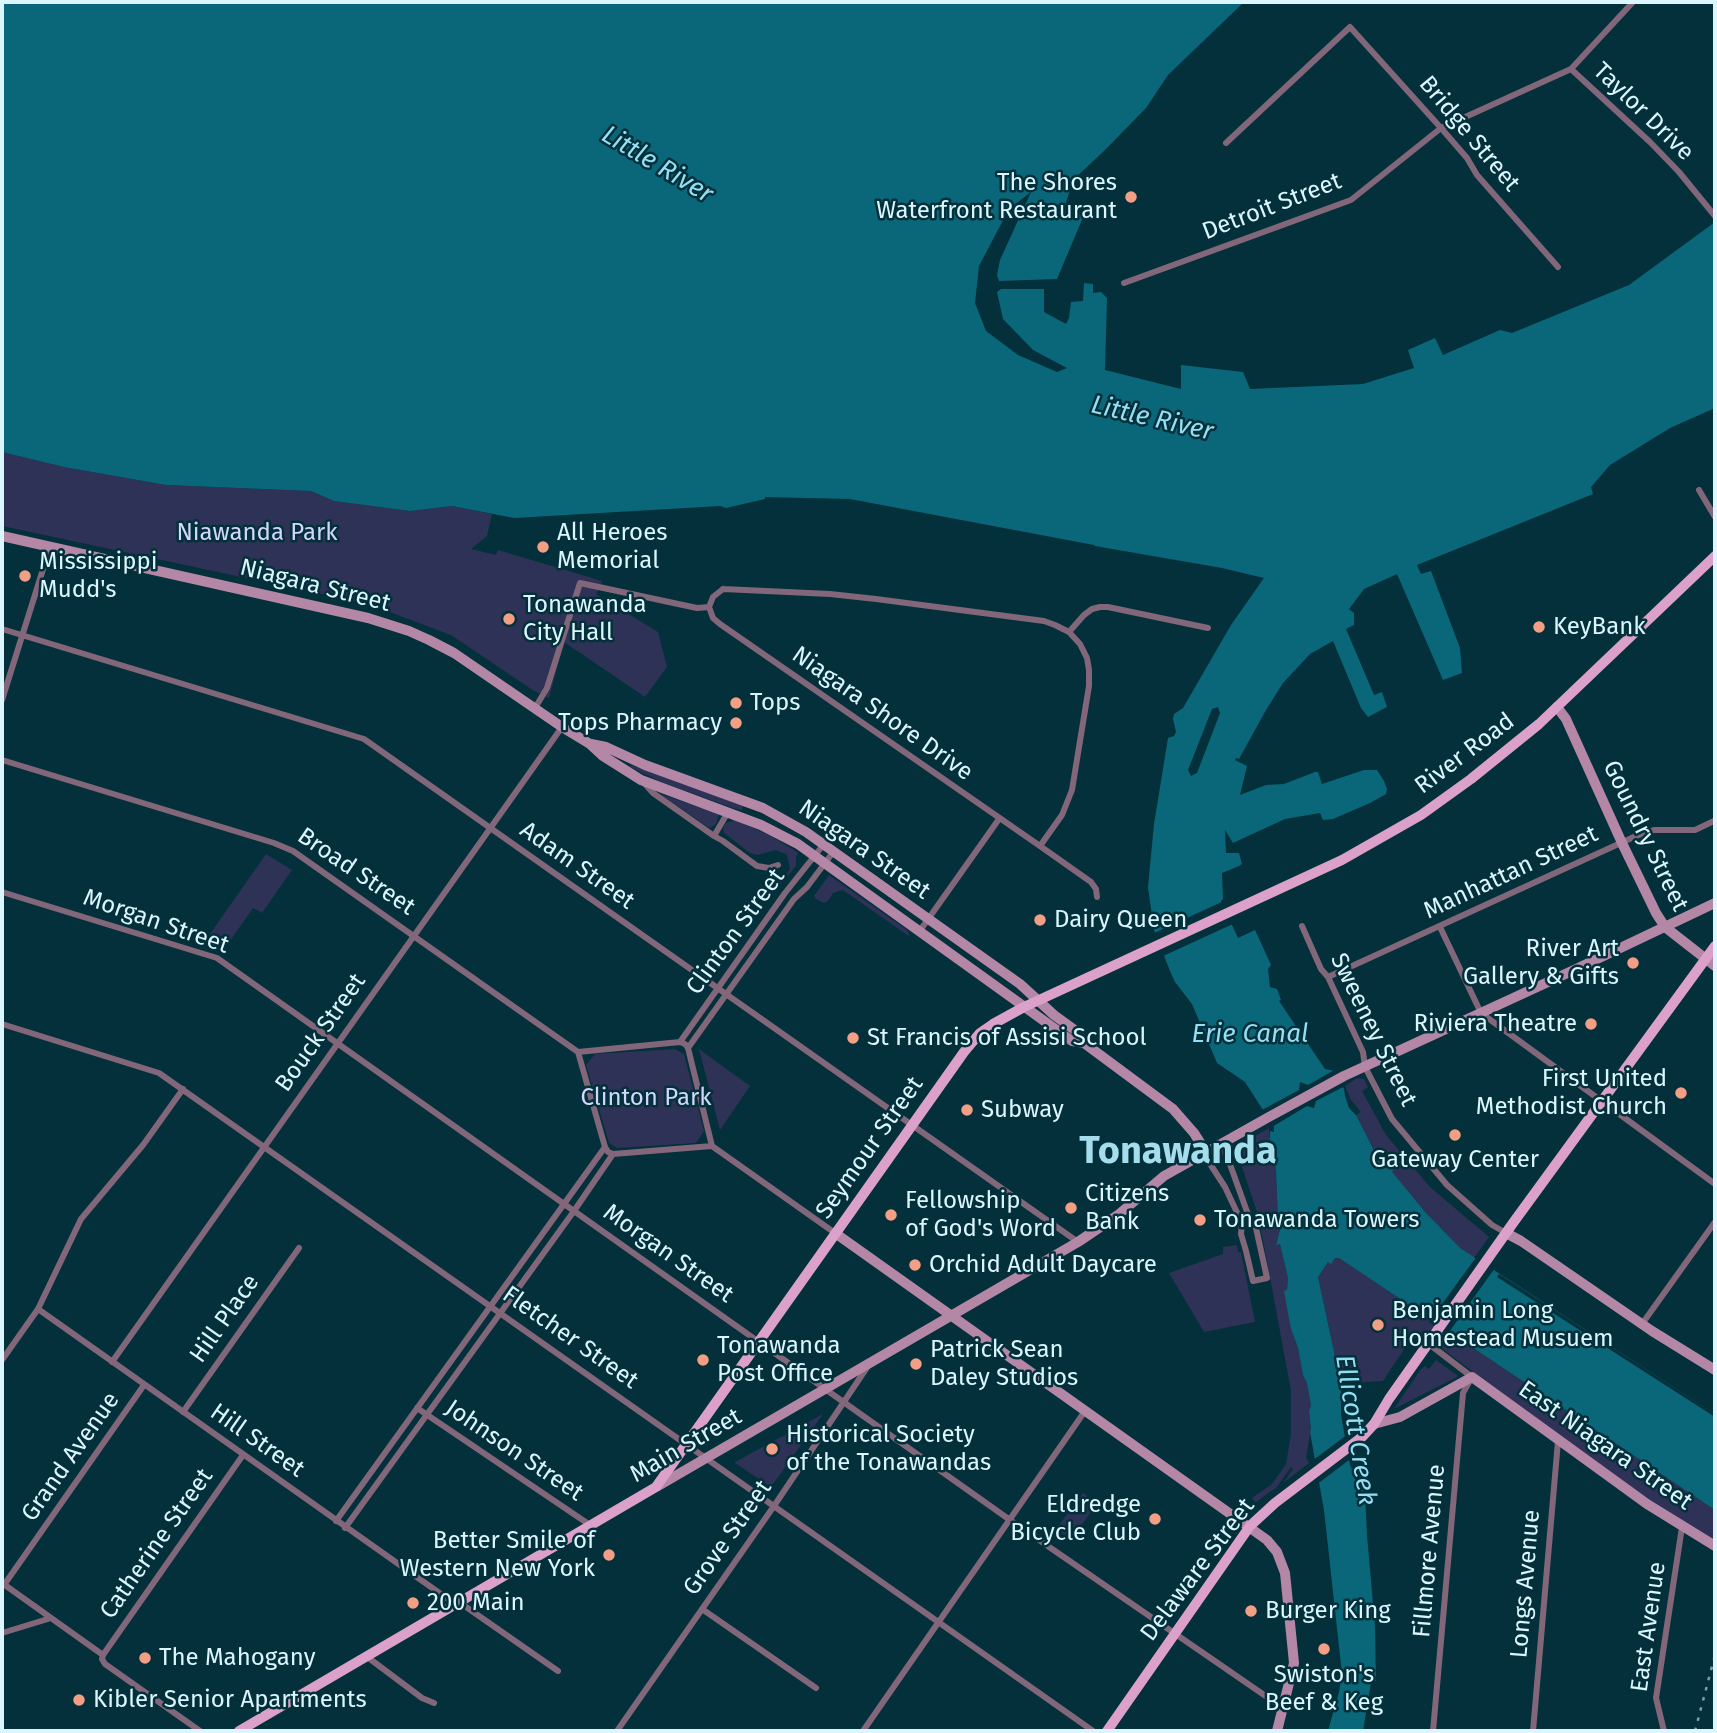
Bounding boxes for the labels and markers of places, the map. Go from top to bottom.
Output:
place label: The Shores Waterfront Restaurant [876,169,1117,225]
marker: The Shores Waterfront Restaurant [1123,189,1139,205]
place label: All Heroes Memorial [557,519,667,575]
marker: All Heroes Memorial [535,539,551,555]
place label: Mississippi Mudd's [39,548,158,604]
marker: Mississippi Mudd's [17,568,33,584]
place label: Tonawanda City Hall [523,591,647,647]
marker: Tonawanda City Hall [501,611,517,627]
place label: KeyBank [1553,613,1646,641]
marker: KeyBank [1531,619,1547,635]
place label: Tops [750,689,801,717]
marker: Tops [728,695,744,711]
place label: Tops Pharmacy [558,709,722,737]
marker: Tops Pharmacy [728,715,744,731]
place label: Dairy Queen [1054,906,1187,934]
marker: Dairy Queen [1032,912,1048,928]
place label: River Art Gallery & Gifts [1463,935,1619,991]
marker: River Art Gallery & Gifts [1625,955,1641,971]
place label: Riviera Theatre [1414,1010,1577,1038]
marker: Riviera Theatre [1583,1016,1599,1032]
place label: St Francis of Assisi School [867,1024,1147,1052]
marker: St Francis of Assisi School [845,1030,861,1046]
place label: First United Methodist Church [1476,1065,1667,1121]
marker: First United Methodist Church [1673,1085,1689,1101]
place label: Subway [981,1096,1064,1124]
marker: Subway [959,1102,975,1118]
marker: Gateway Center [1447,1127,1463,1143]
place label: Gateway Center [1371,1146,1539,1174]
place label: Citizens Bank [1085,1180,1169,1236]
place label: Fellowship of God's Word [905,1187,1056,1243]
marker: Citizens Bank [1063,1200,1079,1216]
place label: Tonawanda Towers [1214,1206,1419,1234]
marker: Fellowship of God's Word [883,1207,899,1223]
marker: Tonawanda Towers [1192,1212,1208,1228]
place label: Orchid Adult Daycare [929,1251,1157,1279]
marker: Orchid Adult Daycare [907,1257,923,1273]
place label: Benjamin Long Homestead Musuem [1392,1297,1614,1353]
marker: Benjamin Long Homestead Musuem [1370,1317,1386,1333]
place label: Tonawanda Post Office [717,1332,841,1388]
place label: Patrick Sean Daley Studios [930,1336,1078,1392]
marker: Tonawanda Post Office [695,1352,711,1368]
marker: Patrick Sean Daley Studios [908,1356,924,1372]
place label: Historical Society of the Tonawandas [786,1421,991,1477]
marker: Historical Society of the Tonawandas [764,1441,780,1457]
place label: Eldredge Bicycle Club [1010,1491,1141,1547]
marker: Eldredge Bicycle Club [1147,1511,1163,1527]
place label: Better Smile of Western New York [400,1527,595,1583]
marker: Better Smile of Western New York [601,1547,617,1563]
place label: 200 Main [427,1589,525,1617]
marker: 200 Main [405,1595,421,1611]
place label: Burger King [1265,1597,1391,1625]
marker: Burger King [1243,1603,1259,1619]
marker: Swiston's Beef & Keg [1316,1641,1332,1657]
place label: The Mahogany [159,1644,316,1672]
marker: The Mahogany [137,1650,153,1666]
place label: Swiston's Beef & Keg [1265,1661,1383,1717]
place label: Kibler Senior Apartments [93,1686,367,1714]
marker: Kibler Senior Apartments [71,1692,87,1708]

